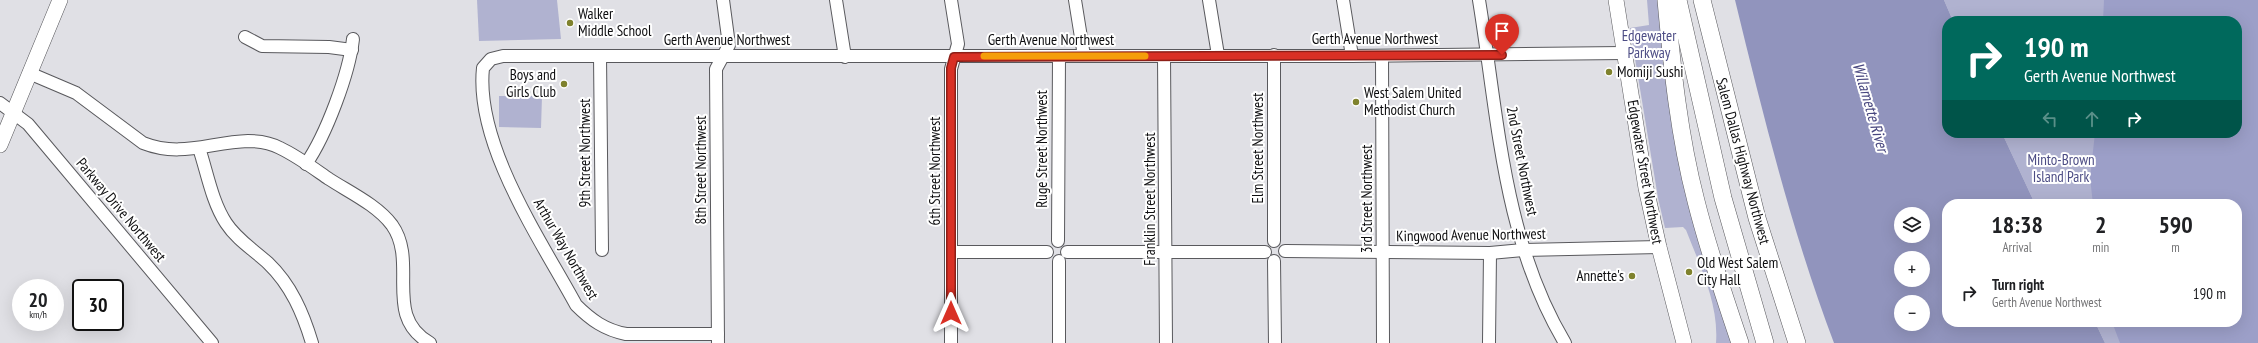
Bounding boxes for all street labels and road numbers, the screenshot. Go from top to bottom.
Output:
street label: Gerth Avenue Northwest [1312,29,1438,48]
street label: Gerth Avenue Northwest [664,30,790,49]
street label: Gerth Avenue Northwest [988,30,1114,49]
street label: Salem Dallas Highway Northwest [1712,76,1775,246]
street label: Ruge Street Northwest [1032,90,1051,208]
street label: Elm Street Northwest [1248,93,1267,203]
street label: Edgewater Street Northwest [1623,98,1668,245]
street label: 9th Street Northwest [575,99,594,207]
street label: 2nd Street Northwest [1503,105,1542,217]
street label: 8th Street Northwest [691,116,710,224]
street label: 6th Street Northwest [925,117,944,225]
street label: Franklin Street Northwest [1140,132,1159,266]
street label: 3rd Street Northwest [1357,145,1376,253]
street label: Parkway Drive Northwest [72,154,170,266]
street label: Arthur Way Northwest [530,195,603,303]
street label: Kingwood Avenue Northwest [1396,224,1546,245]

